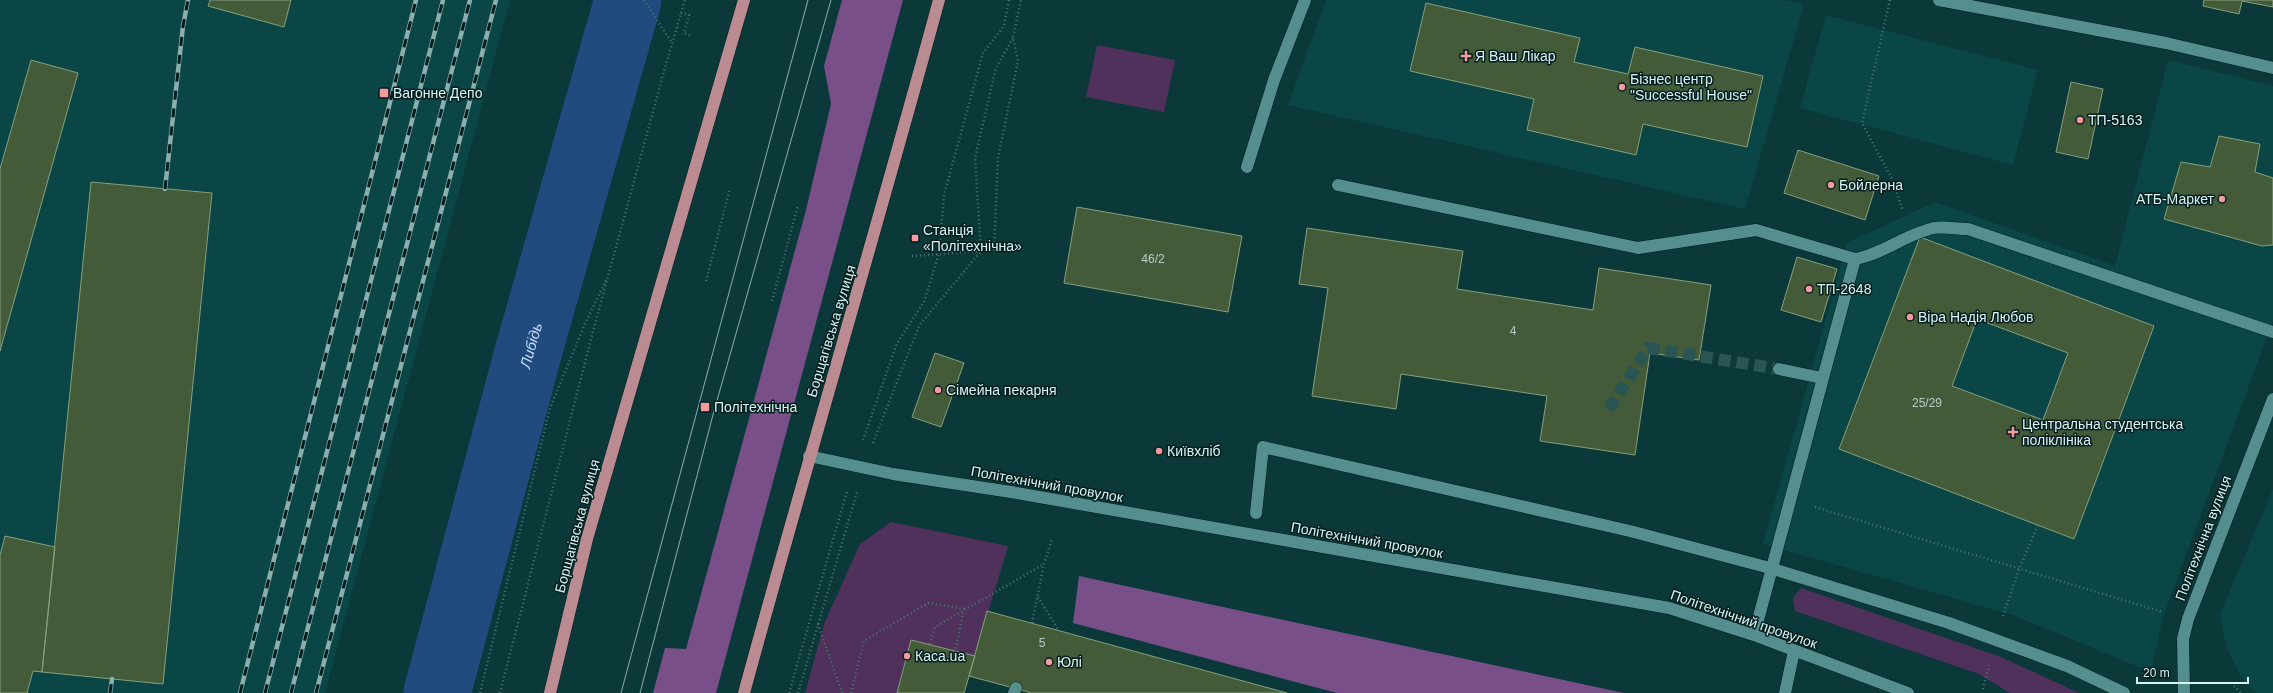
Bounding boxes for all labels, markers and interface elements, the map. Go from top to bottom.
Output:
place label: Я Ваш Лікар [1475,48,1556,64]
marker: Я Ваш Лікар [1460,50,1472,62]
place label: Бізнес центр "Successful House" [1630,71,1752,103]
marker: Бізнес центр "Successful House" [1617,82,1627,92]
place label: Вагонне Депо [393,85,483,101]
marker: Вагонне Депо [378,87,390,99]
place label: ТП-5163 [2088,112,2143,128]
marker: ТП-5163 [2075,115,2085,125]
place label: Бойлерна [1839,177,1903,193]
marker: Бойлерна [1826,180,1836,190]
place label: АТБ-Маркет [2136,191,2215,207]
marker: АТБ-Маркет [2217,194,2227,204]
place label: Станція «Політехнічна» [923,222,1022,254]
marker: Станція «Політехнічна» [910,233,920,243]
house number: 46/2 [1141,252,1165,266]
street label: Борщагівська вулиця [803,263,859,399]
place label: ТП-2648 [1817,281,1872,297]
marker: ТП-2648 [1804,284,1814,294]
place label: Віра Надія Любов [1918,309,2034,325]
marker: Віра Надія Любов [1905,312,1915,322]
water label: Либідь [516,320,545,371]
house number: 4 [1510,324,1517,338]
place label: Сімейна пекарня [946,382,1057,398]
marker: Сімейна пекарня [933,385,943,395]
house number: 25/29 [1912,396,1942,410]
place label: Політехнічна [714,399,797,415]
marker: Політехнічна [699,401,711,413]
place label: Центральна студентська поліклініка [2022,416,2184,448]
marker: Центральна студентська поліклініка [2007,426,2019,438]
place label: Київхліб [1167,443,1221,459]
marker: Київхліб [1154,446,1164,456]
street label: Борщагівська вулиця [551,458,603,594]
street label: Політехнічний провулок [970,463,1125,505]
street label: Політехнічна вулиця [2172,473,2234,603]
street label: Політехнічний провулок [1290,519,1445,561]
street label: Політехнічний провулок [1669,586,1820,652]
house number: 5 [1039,636,1046,650]
place label: Каса.ua [915,648,965,664]
marker: Каса.ua [902,651,912,661]
place label: Юлі [1057,654,1082,670]
marker: Юлі [1044,657,1054,667]
scale bar [2137,659,2248,685]
text: 20 m [2143,666,2170,680]

